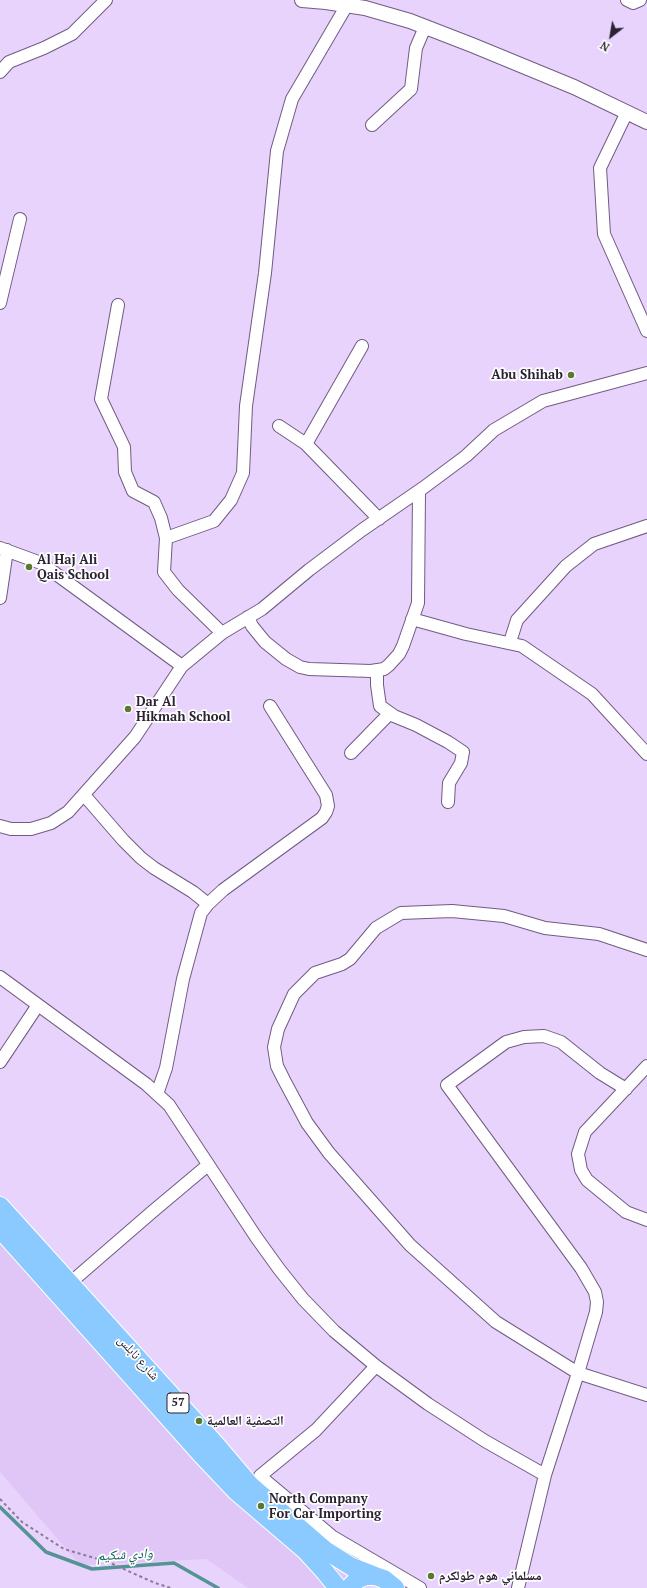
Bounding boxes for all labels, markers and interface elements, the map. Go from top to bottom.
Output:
north arrow [591,16,631,56]
text: N [598,38,612,54]
place label: Abu Shihab [491,367,563,383]
marker: Abu Shihab [566,370,576,380]
place label: Al Haj Ali Qais School [37,552,109,583]
marker: Al Haj Ali Qais School [24,562,34,572]
place label: Dar Al Hikmah School [136,694,231,725]
marker: Dar Al Hikmah School [123,704,133,714]
street label: شارع نابلس [114,1332,162,1384]
road number: 57 [167,1393,189,1413]
place label: التصفية العالمية [207,1413,284,1429]
marker: التصفية العالمية [194,1416,204,1426]
place label: North Company For Car Importing [269,1491,381,1522]
marker: North Company For Car Importing [256,1501,266,1511]
water label: وادي شكيم [97,1545,153,1565]
place label: مسلماني هوم طولكرم [439,1568,542,1584]
marker: مسلماني هوم طولكرم [426,1571,436,1581]

